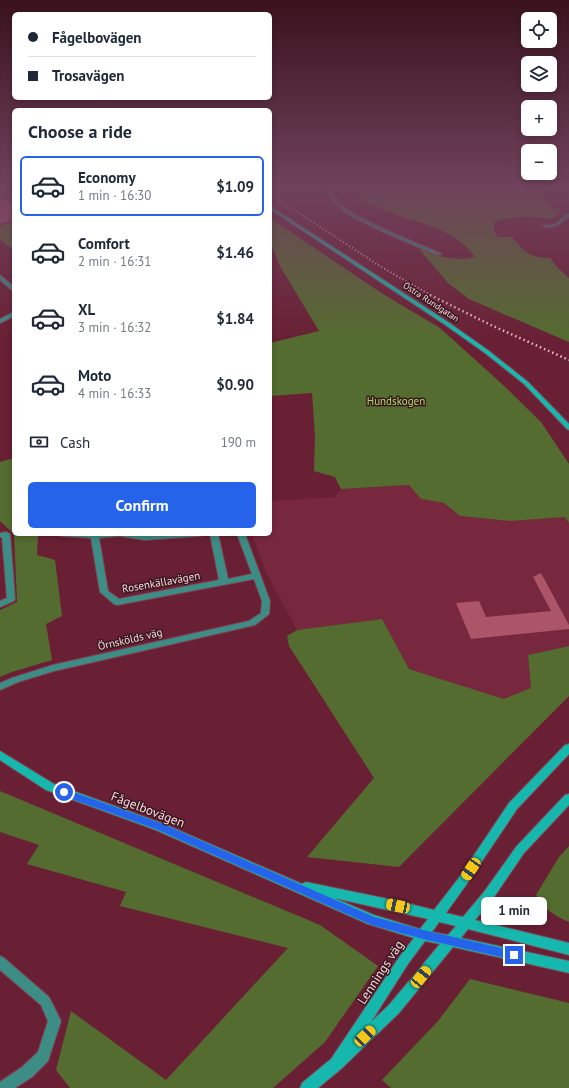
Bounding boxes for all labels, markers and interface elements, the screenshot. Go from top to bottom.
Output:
map controls [521,12,557,180]
button: locate [521,12,557,48]
text: Fågelbovägen [52,28,141,47]
button: layers [521,56,557,92]
text: Trosavägen [52,66,124,85]
button: + [521,100,557,136]
text: Choose a ride [28,120,132,143]
button: − [521,144,557,180]
icon: car [30,168,66,204]
text: Economy [78,168,136,187]
text: $1.09 [216,177,254,196]
text: 1 min · 16:30 [78,187,151,204]
icon: car [30,234,66,270]
text: Comfort [78,234,130,253]
text: $1.46 [216,243,254,262]
text: 2 min · 16:31 [78,253,151,270]
street label: Östra Rundgatan [401,279,461,324]
icon: car [30,300,66,336]
text: XL [78,300,95,319]
text: $1.84 [216,309,254,328]
text: 3 min · 16:32 [78,319,151,336]
icon: car [30,366,66,402]
text: Moto [78,366,111,385]
text: $0.90 [216,375,254,394]
text: 4 min · 16:33 [78,385,151,402]
park label: Hundskogen [367,394,425,408]
icon: cash [28,431,50,453]
text: Cash [60,433,90,452]
text: 190 m [221,434,256,451]
button: Confirm [28,482,256,528]
street label: Rosenkällavägen [121,568,201,596]
street label: Örnskölds väg [96,625,164,653]
route start [55,783,73,801]
street label: Fågelbovägen [108,788,187,831]
car [459,856,483,882]
callout: 1 min [481,897,547,925]
car [385,898,411,914]
text: 1 min [498,902,530,919]
street label: Lennings väg [353,937,407,1007]
route end [505,946,523,964]
car [409,964,433,990]
car [352,1023,378,1049]

